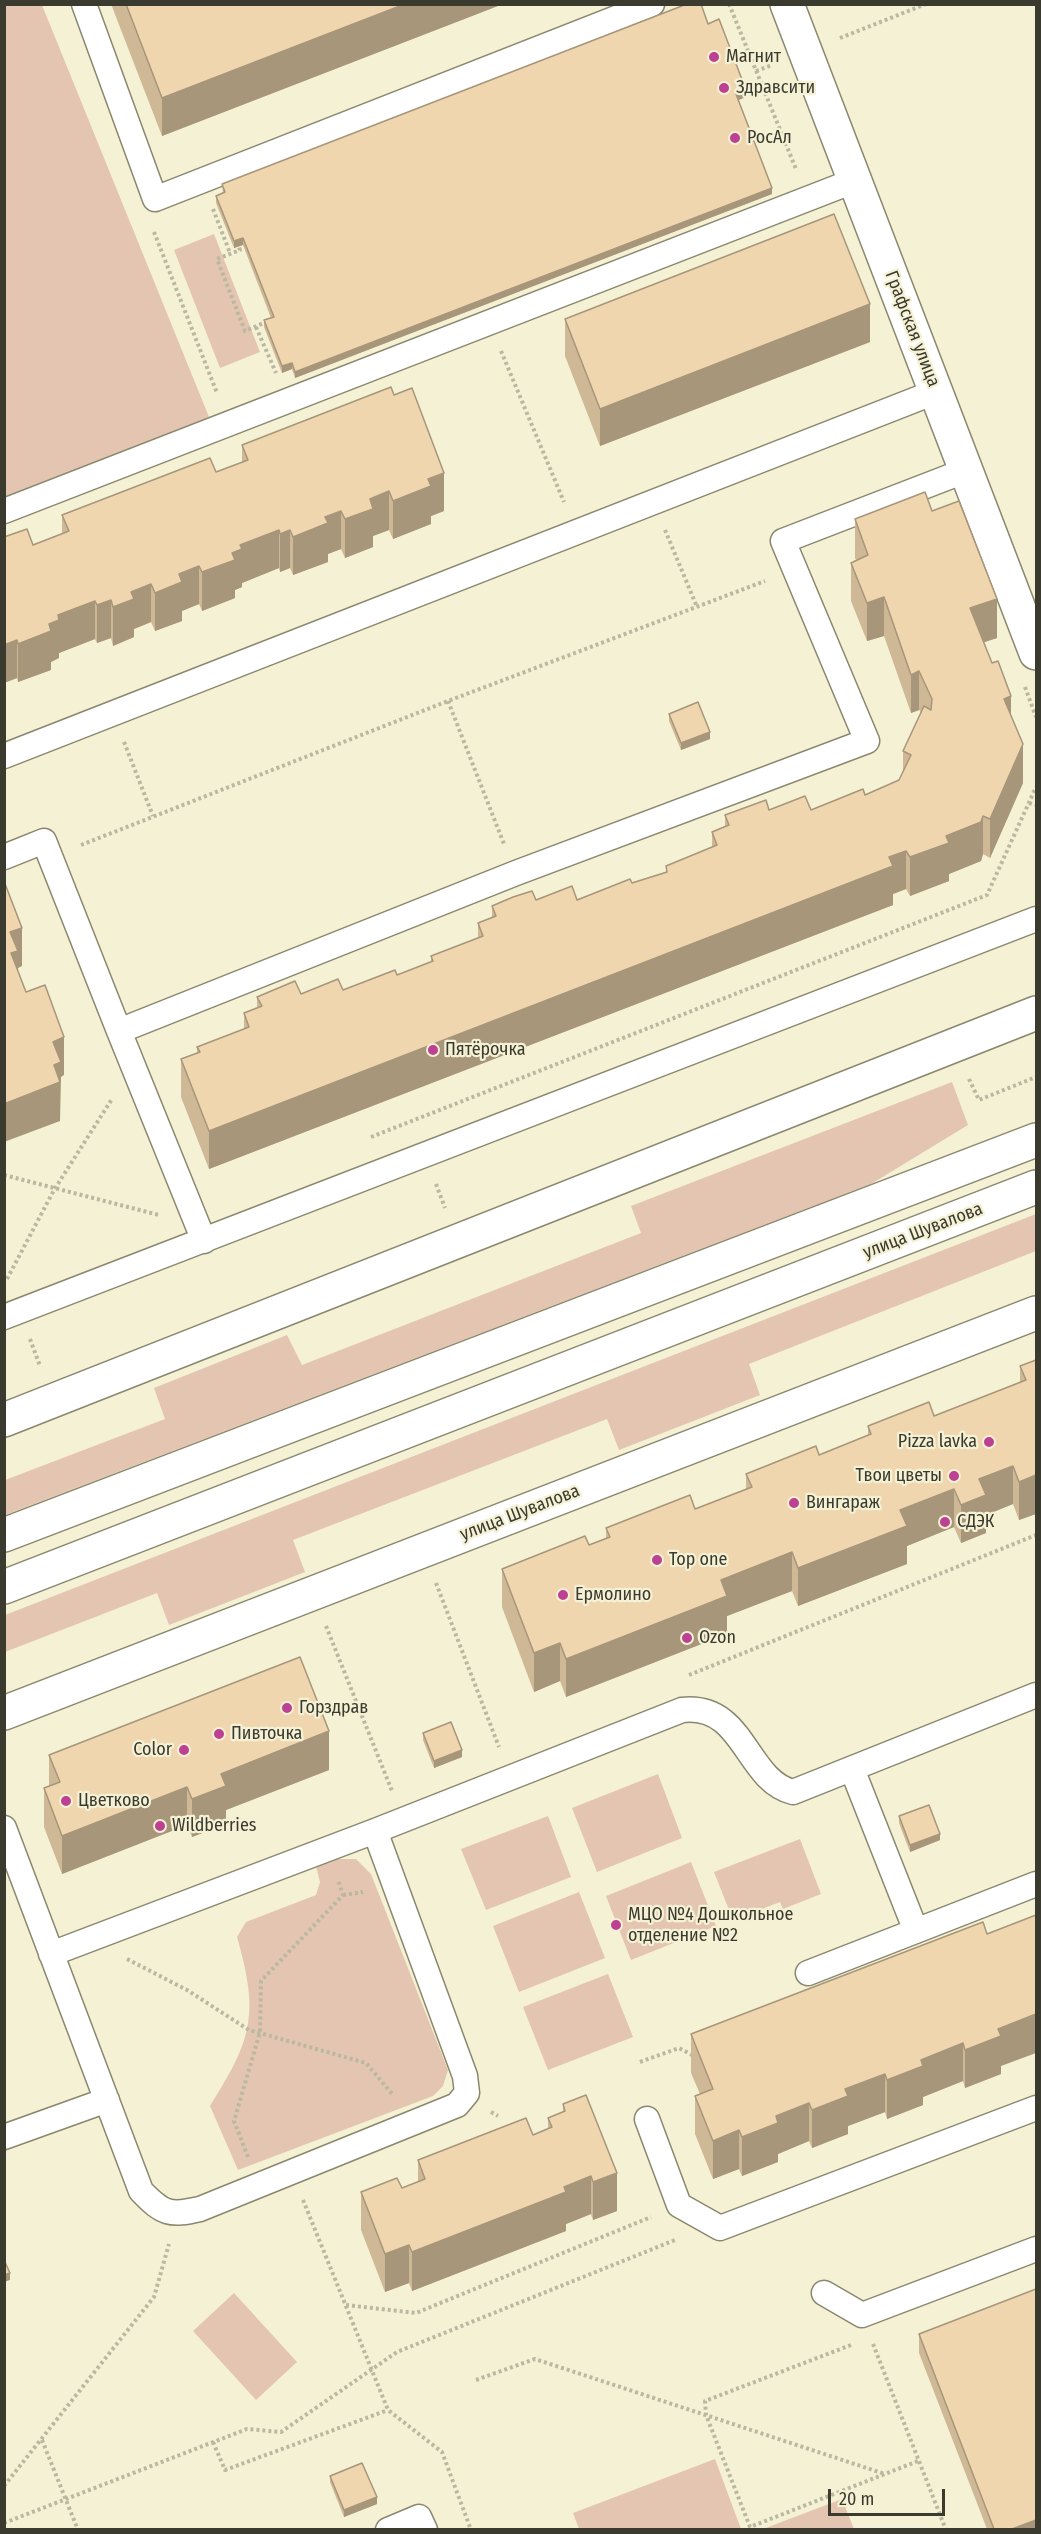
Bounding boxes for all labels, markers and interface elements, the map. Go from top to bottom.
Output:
place label: Магнит [726,46,781,68]
marker: Магнит [707,50,721,64]
place label: Здравсити [736,77,815,99]
marker: Здравсити [717,81,731,95]
place label: РосАл [747,127,792,149]
marker: РосАл [728,131,742,145]
street label: Графская улица [880,268,944,390]
place label: Пятёрочка [445,1039,525,1061]
marker: Пятёрочка [426,1043,440,1057]
street label: улица Шувалова [860,1198,986,1264]
place label: Pizza lavka [898,1431,977,1453]
marker: Pizza lavka [982,1435,996,1449]
place label: Твои цветы [856,1465,942,1487]
marker: Твои цветы [947,1469,961,1483]
street label: улица Шувалова [457,1480,583,1546]
place label: Вингараж [806,1492,880,1514]
marker: Вингараж [787,1496,801,1510]
place label: СДЭК [957,1511,994,1533]
marker: СДЭК [938,1515,952,1529]
place label: Top one [669,1549,727,1571]
marker: Top one [650,1553,664,1567]
place label: Ермолино [575,1584,651,1606]
marker: Ермолино [556,1588,570,1602]
place label: Ozon [699,1627,736,1649]
marker: Ozon [680,1631,694,1645]
place label: Горздрав [299,1697,368,1719]
marker: Горздрав [280,1701,294,1715]
place label: Пивточка [231,1723,302,1745]
marker: Пивточка [212,1727,226,1741]
place label: Color [133,1739,172,1761]
marker: Color [177,1743,191,1757]
place label: Цветково [78,1790,150,1812]
marker: Цветково [59,1794,73,1808]
place label: Wildberries [172,1815,256,1837]
marker: Wildberries [153,1819,167,1833]
place label: МЦО №4 Дошкольное отделение №2 [628,1904,793,1946]
marker: МЦО №4 Дошкольное отделение №2 [609,1918,623,1932]
scale bar [831,2477,948,2515]
text: 20 m [839,2488,874,2510]

